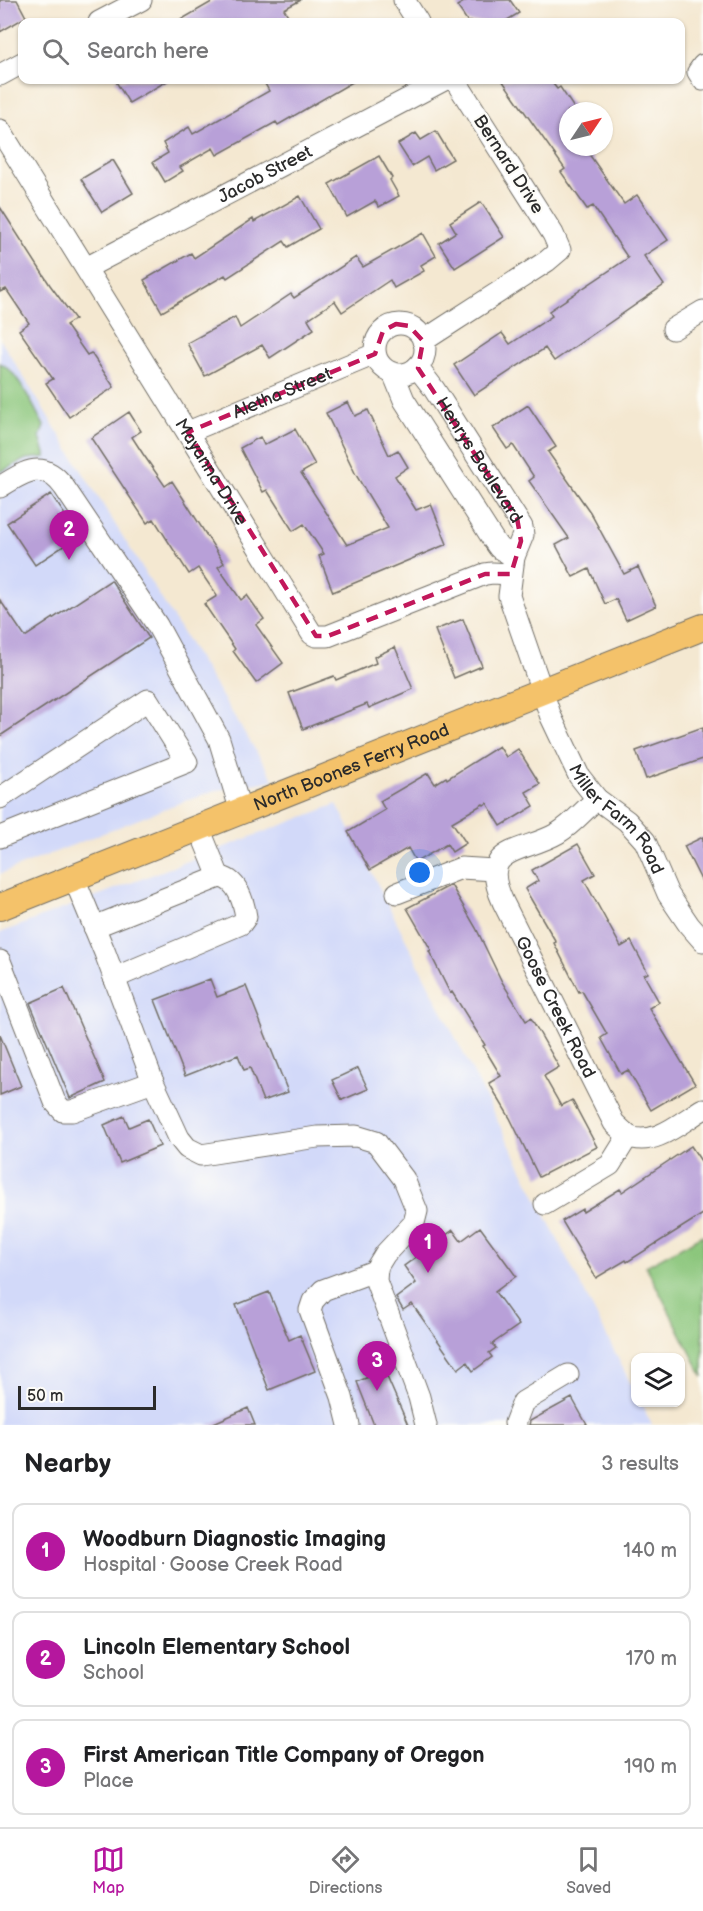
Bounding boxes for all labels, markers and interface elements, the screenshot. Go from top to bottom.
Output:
search box [18,18,685,84]
icon: search [39,35,72,68]
text: Search here [87,38,209,65]
north arrow [559,102,613,156]
street label: Bernard Drive [469,111,548,218]
street label: Jacob Street [215,141,316,208]
street label: Aletha Street [230,363,335,423]
street label: Henrys Boulevard [431,393,527,527]
street label: Mayanna Drive [170,415,252,529]
pin: 2 [50,510,88,560]
street label: North Boones Ferry Road [251,719,452,816]
street label: Miller Farm Road [564,761,668,877]
your location [405,858,434,887]
street label: Goose Creek Road [511,933,600,1082]
pin: 1 [408,1224,448,1273]
pin: 3 [358,1342,397,1391]
map controls [631,1353,685,1407]
button: layers [631,1353,685,1407]
scale bar [18,1383,156,1410]
text: 50 m [27,1387,63,1406]
text: Nearby [24,1449,111,1480]
text: 3 results [601,1452,679,1476]
text: Woodburn Diagnostic Imaging [83,1526,386,1553]
text: 1 [41,1539,50,1563]
text: 140 m [623,1539,677,1563]
text: Hospital · Goose Creek Road [83,1553,343,1577]
text: Lincoln Elementary School [83,1634,350,1661]
text: 2 [40,1647,51,1671]
text: 170 m [626,1647,677,1671]
text: School [83,1661,144,1685]
text: First American Title Company of Oregon [83,1742,485,1769]
text: 3 [40,1755,51,1779]
text: 190 m [624,1755,677,1779]
text: Place [83,1769,134,1793]
tab: Map [92,1843,125,1898]
tab: Directions [309,1843,382,1898]
tab: Saved [566,1843,611,1898]

